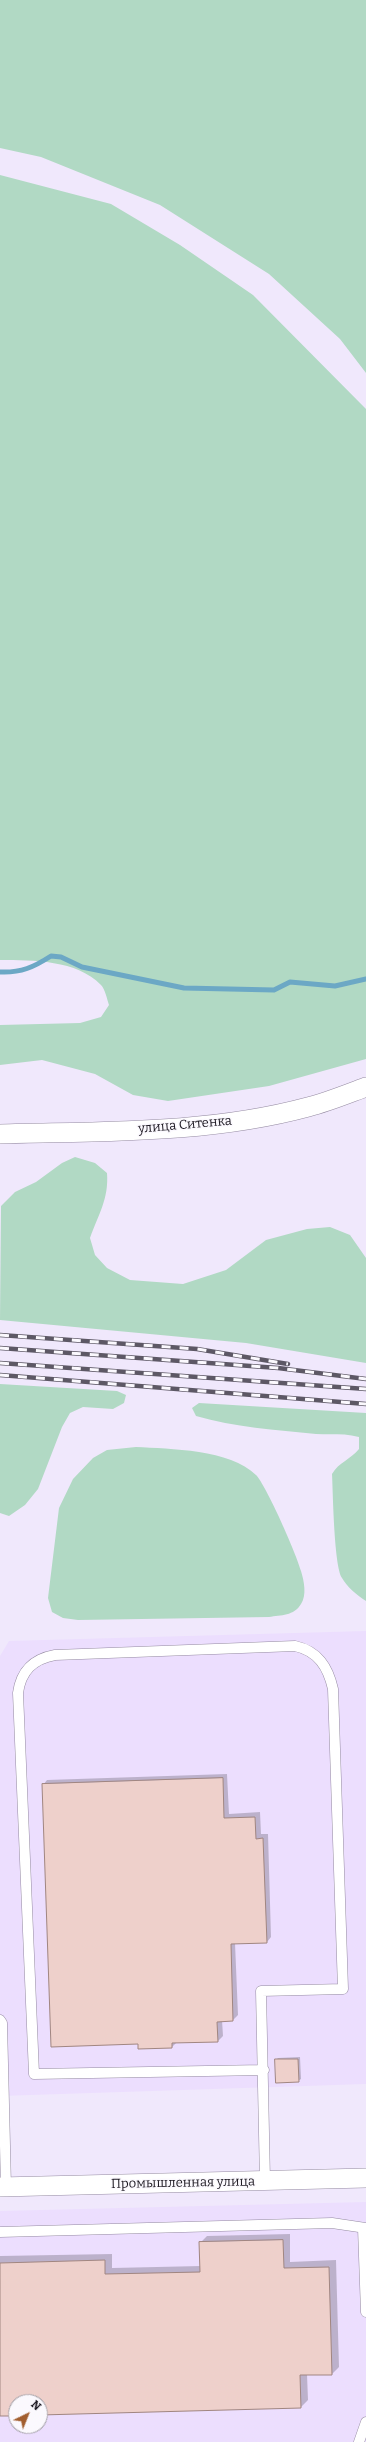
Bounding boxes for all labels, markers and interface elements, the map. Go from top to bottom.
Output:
street label: улица Ситенка [138,1113,232,1137]
street label: Промышленная улица [111,2174,255,2192]
north arrow [8,2394,48,2434]
text: N [28,2398,43,2413]

